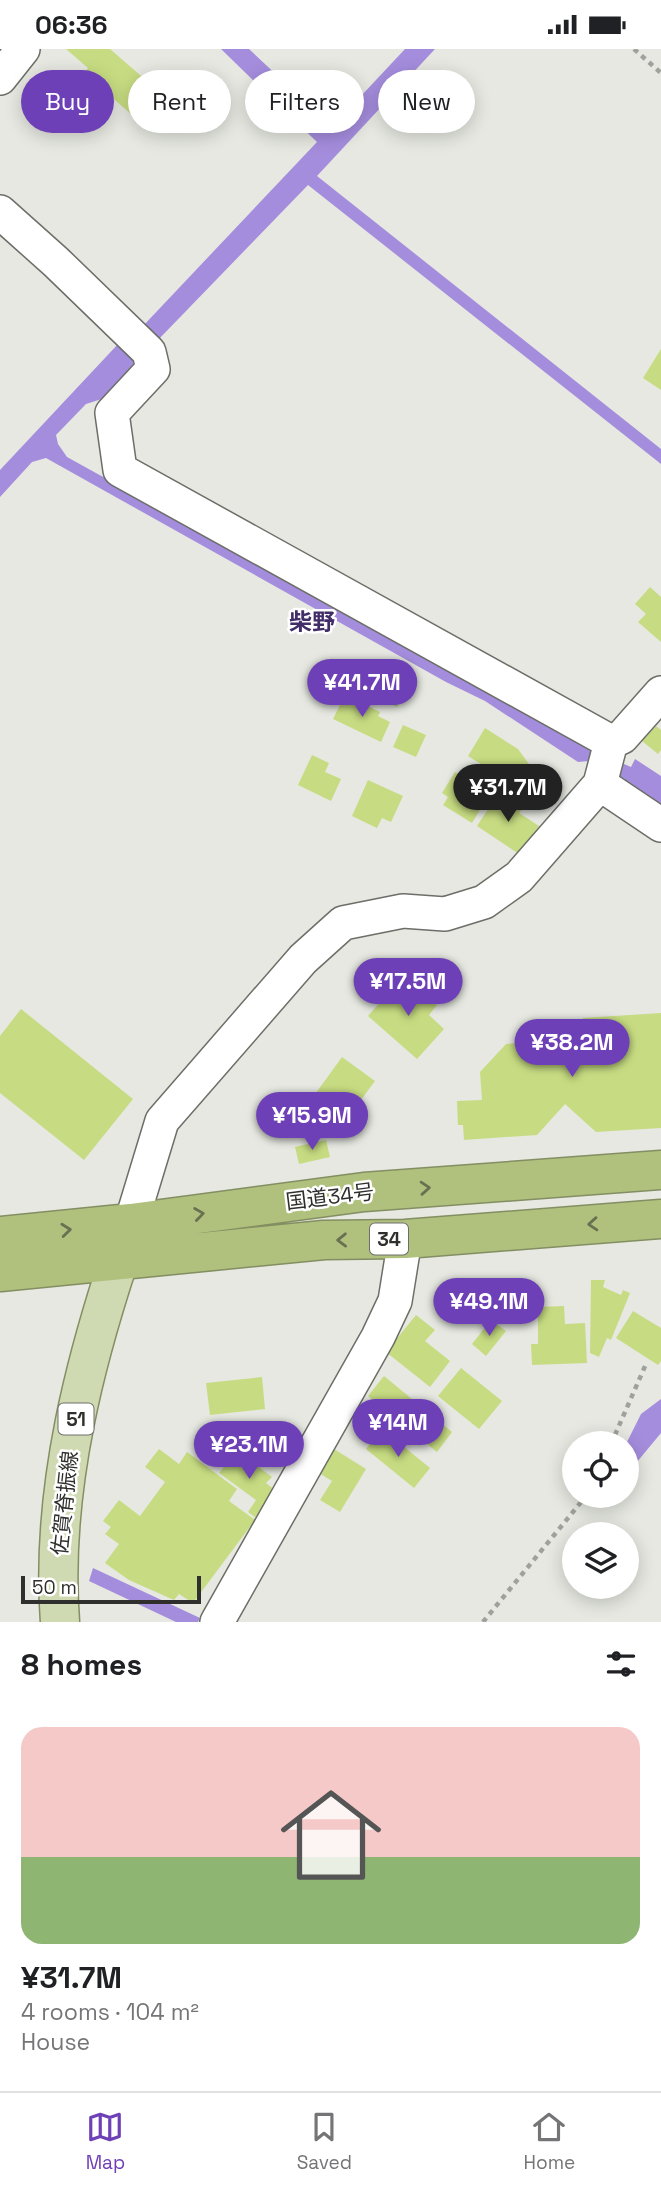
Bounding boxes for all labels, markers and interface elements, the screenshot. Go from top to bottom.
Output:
text: 06:36 [35,8,108,42]
chip: Buy [21,70,114,133]
chip: Rent [128,70,231,133]
chip: Filters [245,70,364,133]
chip: New [378,70,475,133]
district label: 柴野 [289,607,335,637]
pin: ¥41.7M [305,659,419,719]
text: ¥41.7M [323,667,401,697]
pin: ¥31.7M [451,765,565,824]
text: ¥31.7M [469,772,547,802]
pin: ¥17.5M [351,958,465,1018]
text: ¥17.5M [370,966,446,996]
pin: ¥38.2M [515,1019,629,1079]
text: ¥38.2M [531,1027,613,1057]
pin: ¥15.9M [255,1093,369,1152]
text: ¥15.9M [272,1100,352,1130]
street label: 国道34号 [284,1178,376,1215]
one-way arrow [419,1181,430,1196]
one-way arrow [193,1207,205,1222]
one-way arrow [587,1216,598,1231]
one-way arrow [60,1223,71,1238]
road number: 34 [370,1223,408,1255]
one-way arrow [336,1232,346,1248]
pin: ¥49.1M [432,1279,546,1338]
text: ¥49.1M [449,1286,529,1316]
pin: ¥14M [357,1399,439,1459]
road number: 51 [58,1403,94,1435]
text: ¥14M [368,1407,428,1437]
pin: ¥23.1M [192,1421,306,1481]
text: ¥23.1M [210,1429,288,1459]
map controls [562,1431,639,1599]
button: locate [562,1431,639,1508]
street label: 佐賀脊振線 [46,1449,83,1557]
button: layers [562,1522,639,1599]
scale bar [21,1573,201,1605]
text: 50 m [32,1575,77,1600]
text: 8 homes [21,1645,142,1684]
icon: filters [602,1645,640,1683]
icon: home [268,1772,394,1898]
text: ¥31.7M [21,1958,122,1997]
text: 4 rooms · 104 m² [21,1997,199,2027]
text: House [21,2027,90,2057]
tab: Map [86,2108,125,2175]
tab: Saved [297,2108,352,2175]
tab: Home [523,2108,575,2175]

